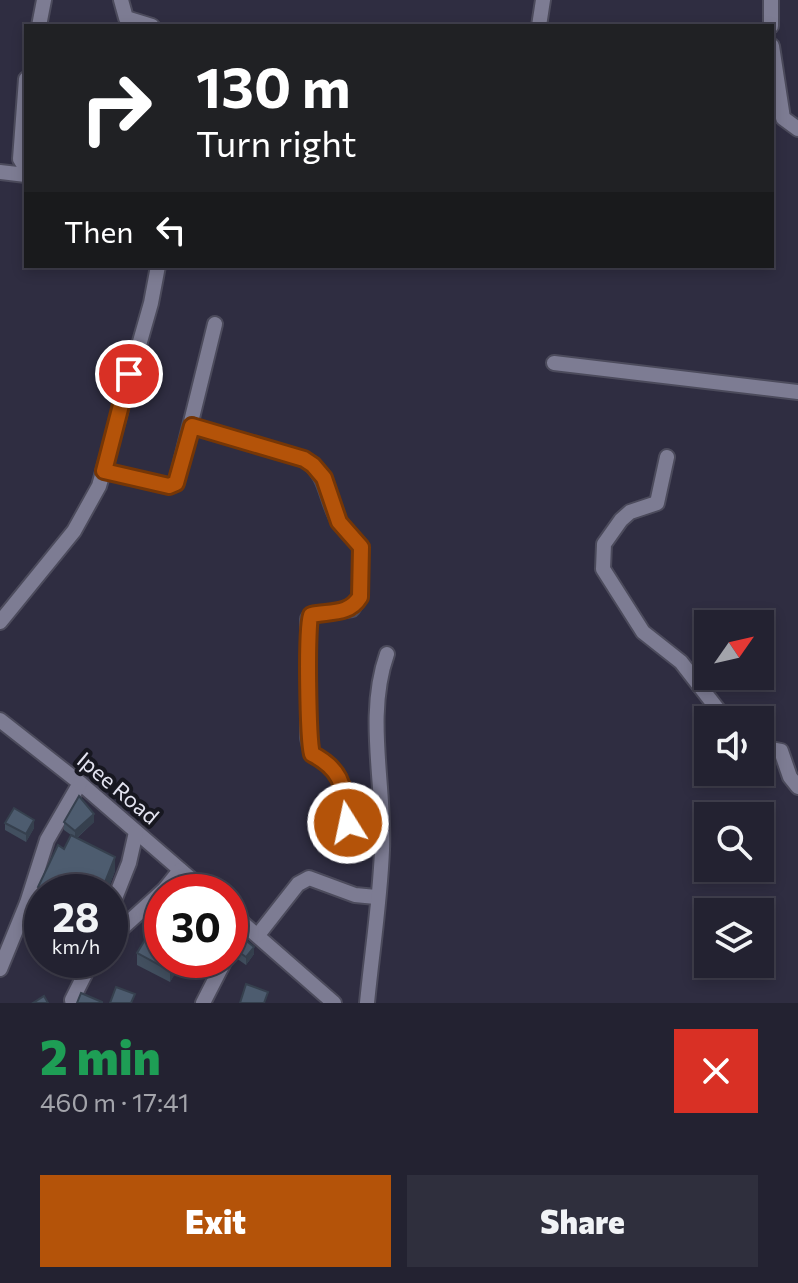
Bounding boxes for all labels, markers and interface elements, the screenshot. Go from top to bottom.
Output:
text: 130 m [196,51,351,120]
icon: right [64,56,168,160]
text: Turn right [196,120,357,164]
icon: left [149,208,193,252]
text: Then [64,212,133,249]
pin [95,340,163,408]
icon: arrive [107,352,151,396]
north arrow [694,610,774,690]
map controls [694,610,774,978]
button: sound [694,706,774,786]
street label: Ipee Road [72,746,165,829]
position arrow [306,781,390,865]
button: search [694,802,774,882]
speed limit sign: 30 [144,874,248,978]
text: 28 [52,891,100,940]
button: layers [694,898,774,978]
text: km/h [52,934,100,958]
text: 2 min [40,1026,161,1085]
button: close [674,1029,758,1113]
text: 460 m · 17:41 [40,1086,189,1117]
button: Exit [40,1175,391,1267]
button: Share [407,1175,758,1267]

